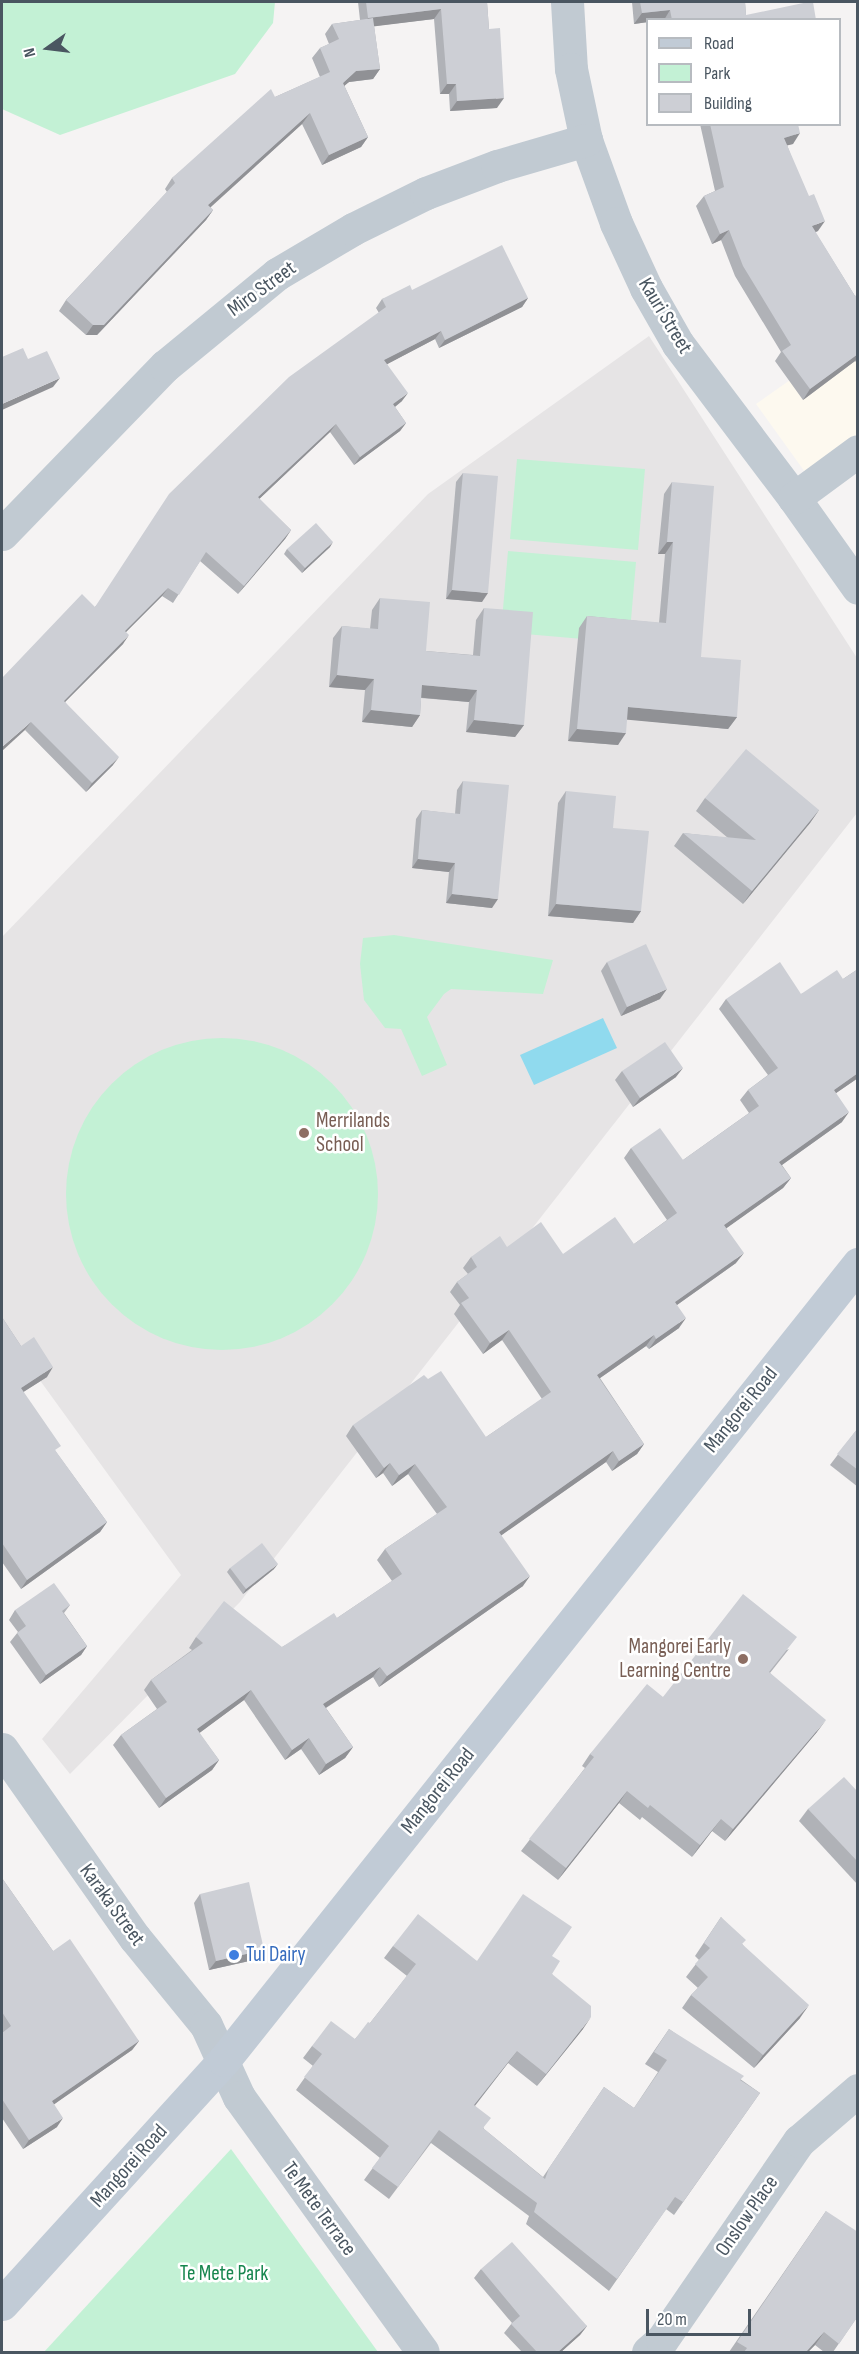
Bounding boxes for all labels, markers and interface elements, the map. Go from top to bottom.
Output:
north arrow [18,18,78,78]
legend [646,18,841,126]
text: Road [704,33,734,54]
text: N [20,46,40,59]
text: Park [704,63,730,84]
text: Building [704,93,752,114]
street label: Miro Street [223,256,301,322]
street label: Kauri Street [633,274,697,358]
place label: Merrilands School [316,1108,390,1158]
marker: Merrilands School [297,1126,311,1140]
street label: Mangorei Road [699,1362,783,1458]
place label: Mangorei Early Learning Centre [619,1634,731,1684]
marker: Mangorei Early Learning Centre [736,1652,750,1666]
street label: Mangorei Road [396,1743,480,1839]
street label: Karaka Street [74,1859,150,1951]
place label: Tui Dairy [246,1942,306,1968]
marker: Tui Dairy [227,1948,241,1962]
street label: Mangorei Road [85,2119,173,2213]
street label: Te Mete Terrace [276,2157,362,2261]
street label: Onslow Place [710,2171,784,2261]
park label: Te Mete Park [180,2261,268,2287]
scale bar [649,2297,754,2335]
text: 20 m [657,2309,687,2330]

